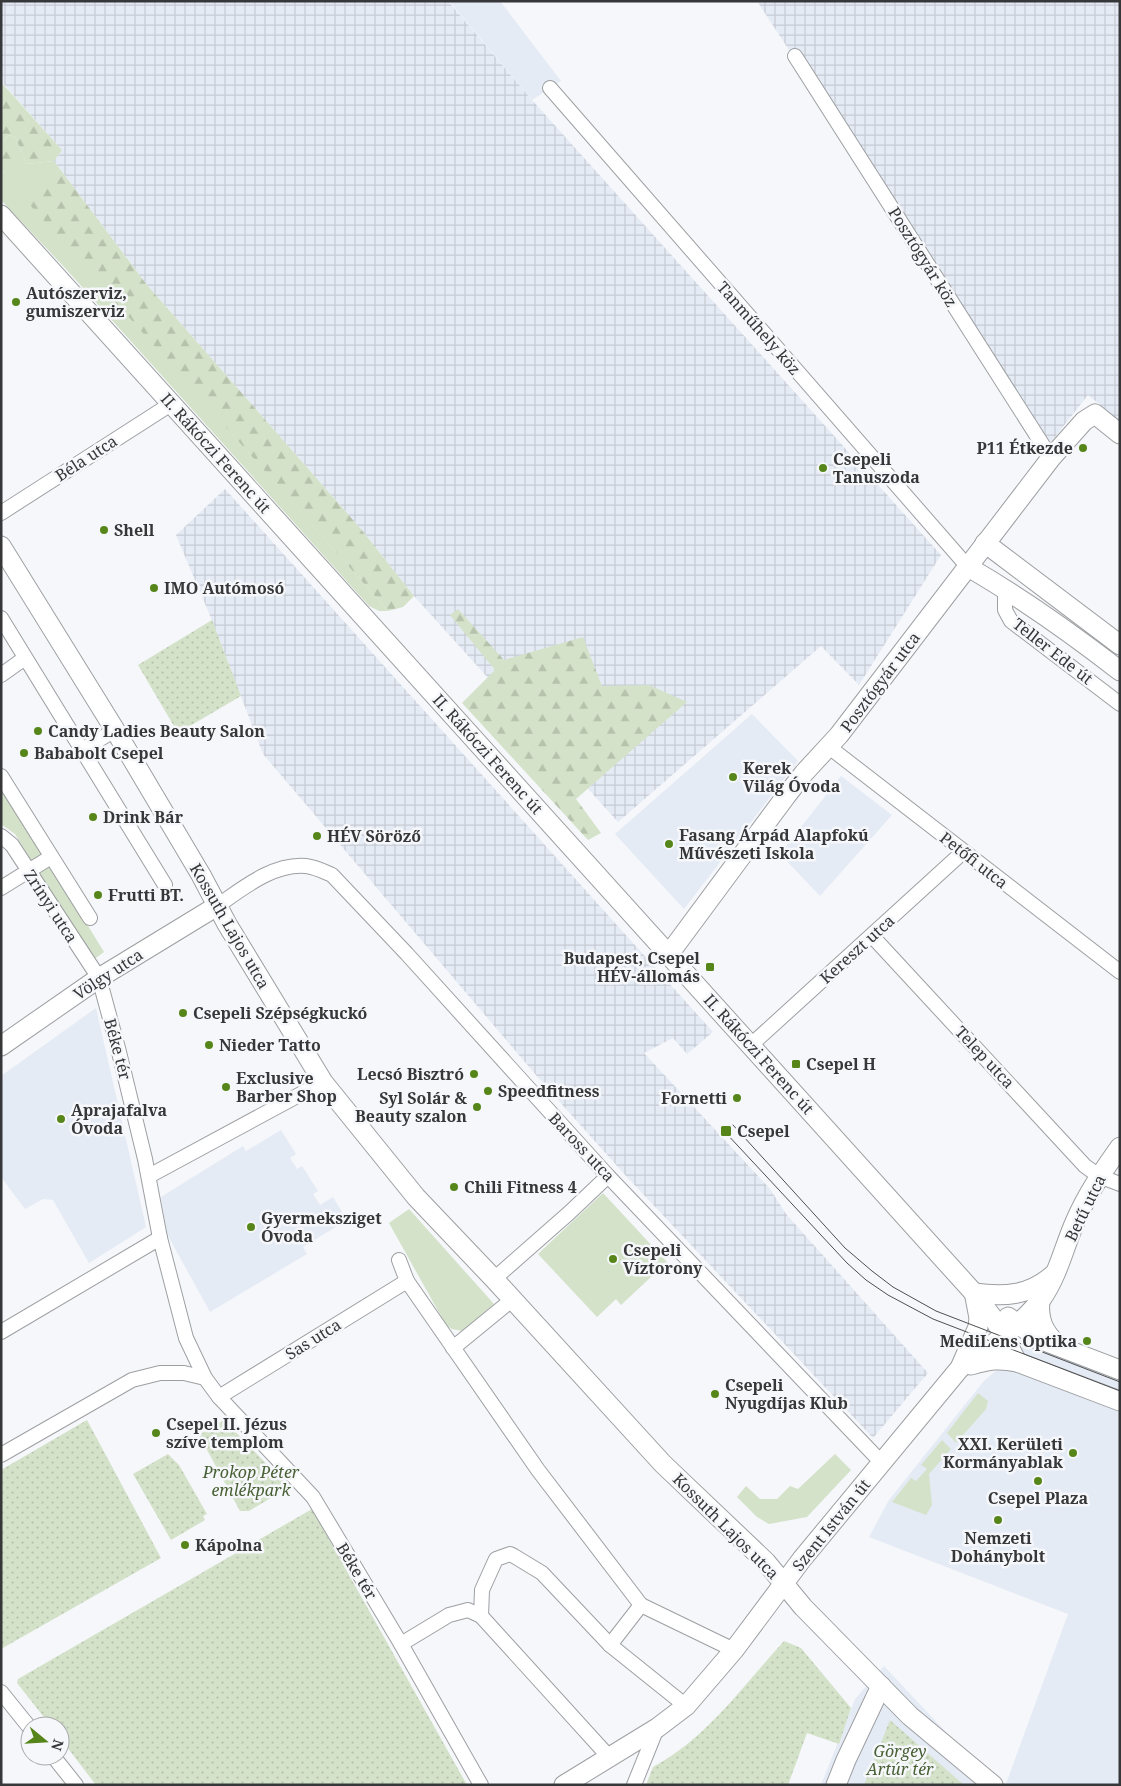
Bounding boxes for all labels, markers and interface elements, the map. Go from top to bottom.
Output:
street label: Posztógyár köz [883,203,963,311]
street label: Tanműhely köz [712,277,806,379]
place label: Autószerviz, gumiszerviz [26,282,127,322]
marker: Autószerviz, gumiszerviz [10,296,22,308]
street label: II. Rákóczi Ferenc út [156,388,276,518]
street label: Béla utca [51,430,121,486]
place label: P11 Étkezde [977,437,1073,459]
marker: P11 Étkezde [1077,442,1089,454]
place label: Csepeli Tanuszoda [833,448,920,488]
marker: Csepeli Tanuszoda [817,462,829,474]
place label: Shell [114,519,155,541]
marker: Shell [98,524,110,536]
place label: IMO Autómosó [164,577,284,599]
marker: IMO Autómosó [148,582,160,594]
street label: Teller Ede út [1008,613,1098,689]
street label: Posztógyár utca [835,627,925,737]
street label: II. Rákóczi Ferenc út [428,689,548,819]
place label: Candy Ladies Beauty Salon [48,720,265,742]
marker: Candy Ladies Beauty Salon [32,725,44,737]
place label: Bababolt Csepel [34,742,164,764]
marker: Bababolt Csepel [18,747,30,759]
place label: Kerek Világ Óvoda [743,757,841,797]
marker: Kerek Világ Óvoda [727,771,739,783]
place label: Drink Bár [103,806,184,828]
marker: Drink Bár [87,811,99,823]
place label: Fasang Árpád Alapfokú Művészeti Iskola [679,824,869,864]
place label: HÉV Söröző [327,825,421,847]
street label: Petőfi utca [935,827,1013,893]
marker: HÉV Söröző [311,830,323,842]
marker: Fasang Árpád Alapfokú Művészeti Iskola [663,838,675,850]
street label: Kossuth Lajos utca [185,859,275,993]
street label: Zrínyi utca [19,865,83,947]
place label: Frutti BT. [108,884,184,906]
marker: Frutti BT. [92,889,104,901]
street label: Kereszt utca [815,910,899,988]
street label: Völgy utca [69,943,147,1005]
place label: Budapest, Csepel HÉV-állomás [563,947,700,987]
marker: Budapest, Csepel HÉV-állomás [704,961,716,973]
street label: II. Rákóczi Ferenc út [699,989,819,1119]
place label: Csepeli Szépségkuckó [193,1002,368,1024]
marker: Csepeli Szépségkuckó [177,1007,189,1019]
street label: Béke tér [99,1016,137,1082]
street label: Telep utca [950,1021,1020,1093]
place label: Nieder Tatto [219,1034,321,1056]
marker: Nieder Tatto [203,1039,215,1051]
place label: Csepel H [806,1053,876,1075]
marker: Csepel H [790,1058,802,1070]
place label: Lecsó Bisztró [357,1063,464,1085]
place label: Exclusive Barber Shop [236,1067,337,1107]
marker: Lecsó Bisztró [468,1068,480,1080]
place label: Speedfitness [498,1080,600,1102]
marker: Exclusive Barber Shop [220,1081,232,1093]
marker: Speedfitness [482,1085,494,1097]
place label: Syl Solár & Beauty szalon [355,1087,467,1127]
place label: Fornetti [661,1087,727,1109]
marker: Fornetti [731,1092,743,1104]
place label: Aprajafalva Óvoda [71,1099,168,1139]
marker: Syl Solár & Beauty szalon [471,1101,483,1113]
street label: Baross utca [544,1107,620,1187]
marker: Aprajafalva Óvoda [55,1113,67,1125]
place label: Csepel [737,1120,790,1142]
marker: Csepel [719,1124,733,1138]
street label: Betű utca [1059,1171,1111,1245]
place label: Chili Fitness 4 [464,1176,577,1198]
marker: Chili Fitness 4 [448,1181,460,1193]
place label: Gyermeksziget Óvoda [261,1207,382,1247]
marker: Gyermeksziget Óvoda [245,1221,257,1233]
place label: Csepeli Víztorony [623,1239,703,1279]
marker: Csepeli Víztorony [607,1253,619,1265]
street label: Sas utca [281,1313,345,1365]
place label: MediLens Optika [940,1330,1077,1352]
marker: MediLens Optika [1081,1335,1093,1347]
place label: Csepeli Nyugdíjas Klub [725,1374,848,1414]
marker: Csepeli Nyugdíjas Klub [709,1388,721,1400]
place label: Csepel II. Jézus szíve templom [166,1413,287,1453]
marker: Csepel II. Jézus szíve templom [150,1427,162,1439]
place label: XXI. Kerületi Kormányablak [943,1433,1064,1473]
marker: XXI. Kerületi Kormányablak [1067,1447,1079,1459]
park label: Prokop Péter emlékpark [202,1461,300,1501]
street label: Kossuth Lajos utca [668,1468,784,1584]
street label: Szent István út [787,1474,875,1576]
marker: Csepel Plaza [1032,1475,1044,1487]
place label: Csepel Plaza [988,1487,1089,1509]
marker: Nemzeti Dohánybolt [992,1514,1004,1526]
place label: Nemzeti Dohánybolt [951,1527,1046,1567]
place label: Kápolna [195,1534,263,1556]
marker: Kápolna [179,1539,191,1551]
street label: Béke tér [331,1539,383,1604]
north arrow [20,1716,70,1766]
text: N [47,1737,69,1753]
park label: Görgey Artúr tér [865,1740,934,1780]

